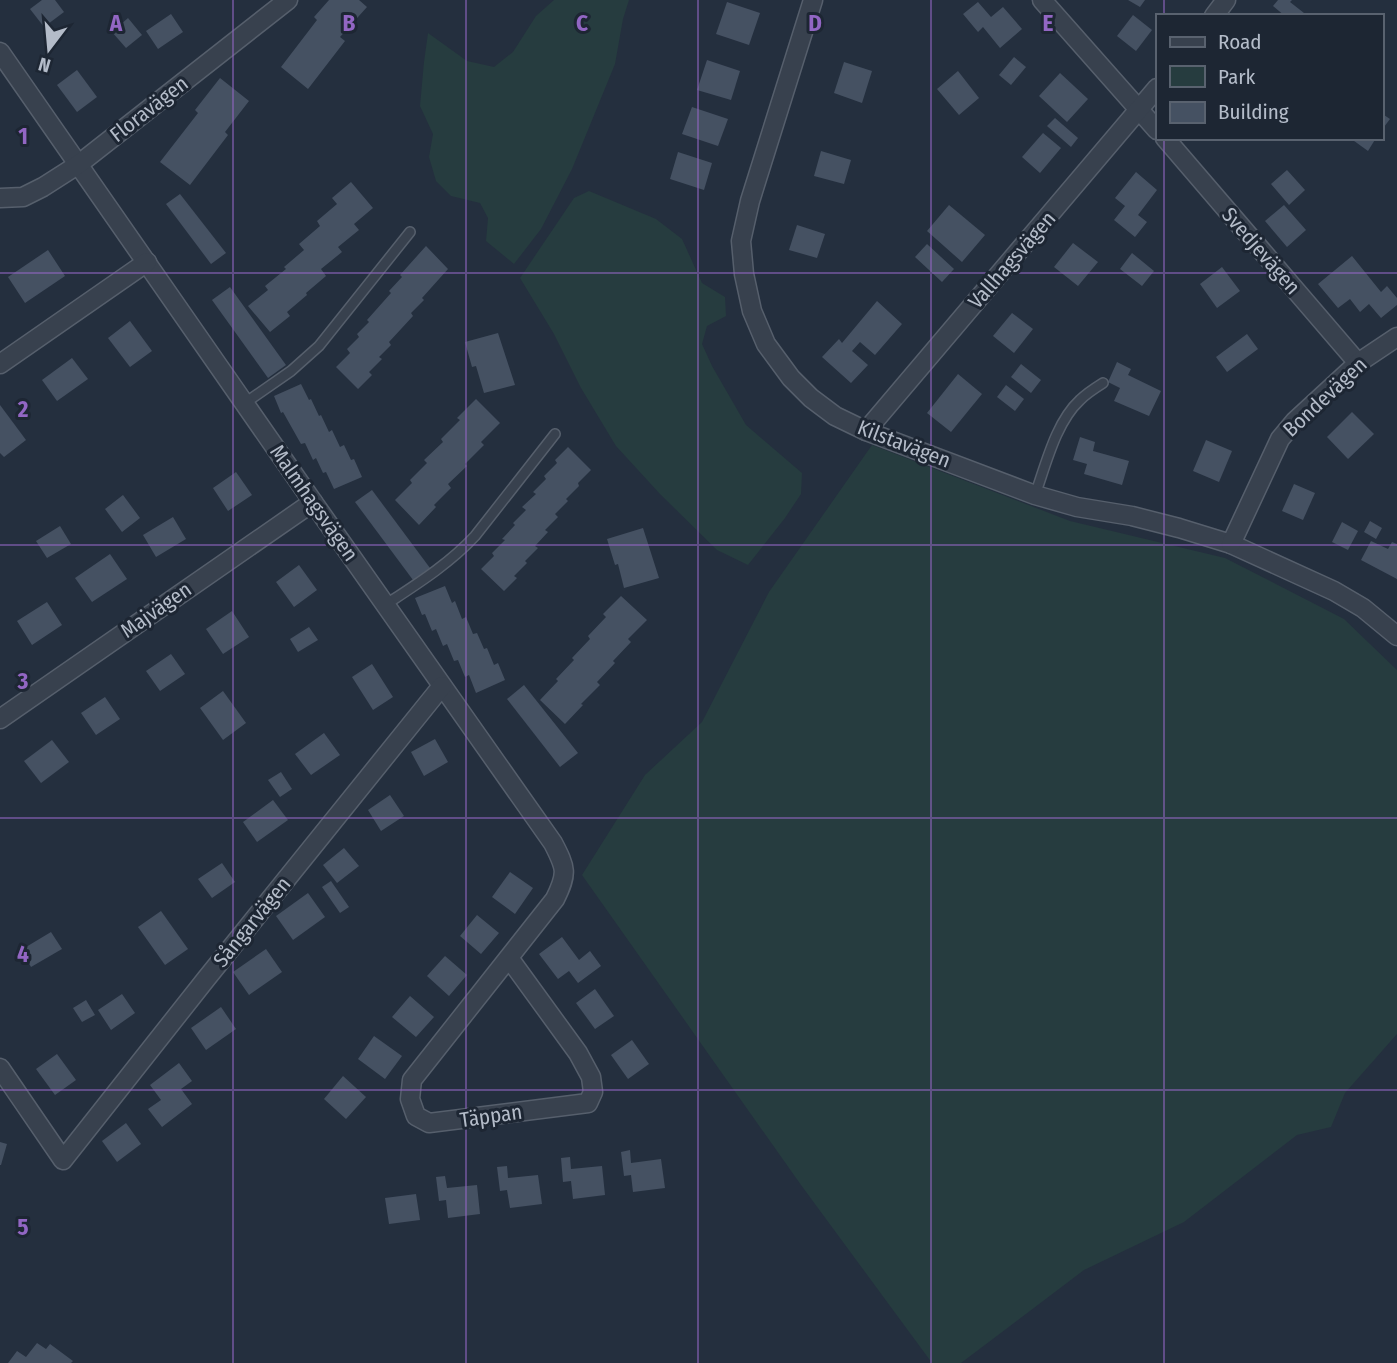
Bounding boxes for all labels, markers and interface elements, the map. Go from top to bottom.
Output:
text: A [109,9,123,37]
text: B [343,9,356,37]
text: C [576,9,588,37]
text: D [808,9,822,37]
text: E [1043,9,1054,37]
north arrow [14,14,84,84]
legend [1156,14,1383,140]
text: Road [1218,29,1262,55]
text: N [36,52,53,77]
text: Park [1218,64,1256,90]
street label: Floravägen [105,70,193,148]
text: Building [1218,99,1289,125]
text: 1 [18,122,28,150]
street label: Svedjevägen [1216,202,1306,300]
street label: Vallhagsvägen [963,206,1061,314]
street label: Bondevägen [1278,352,1372,442]
text: 2 [17,395,29,423]
street label: Kilstavägen [854,414,954,474]
street label: Malmhagsvägen [264,440,364,566]
street label: Majvägen [116,576,196,644]
text: 3 [17,667,29,695]
street label: Sångarvägen [208,871,296,973]
text: 4 [17,940,29,968]
street label: Täppan [458,1099,524,1133]
text: 5 [17,1213,29,1241]

